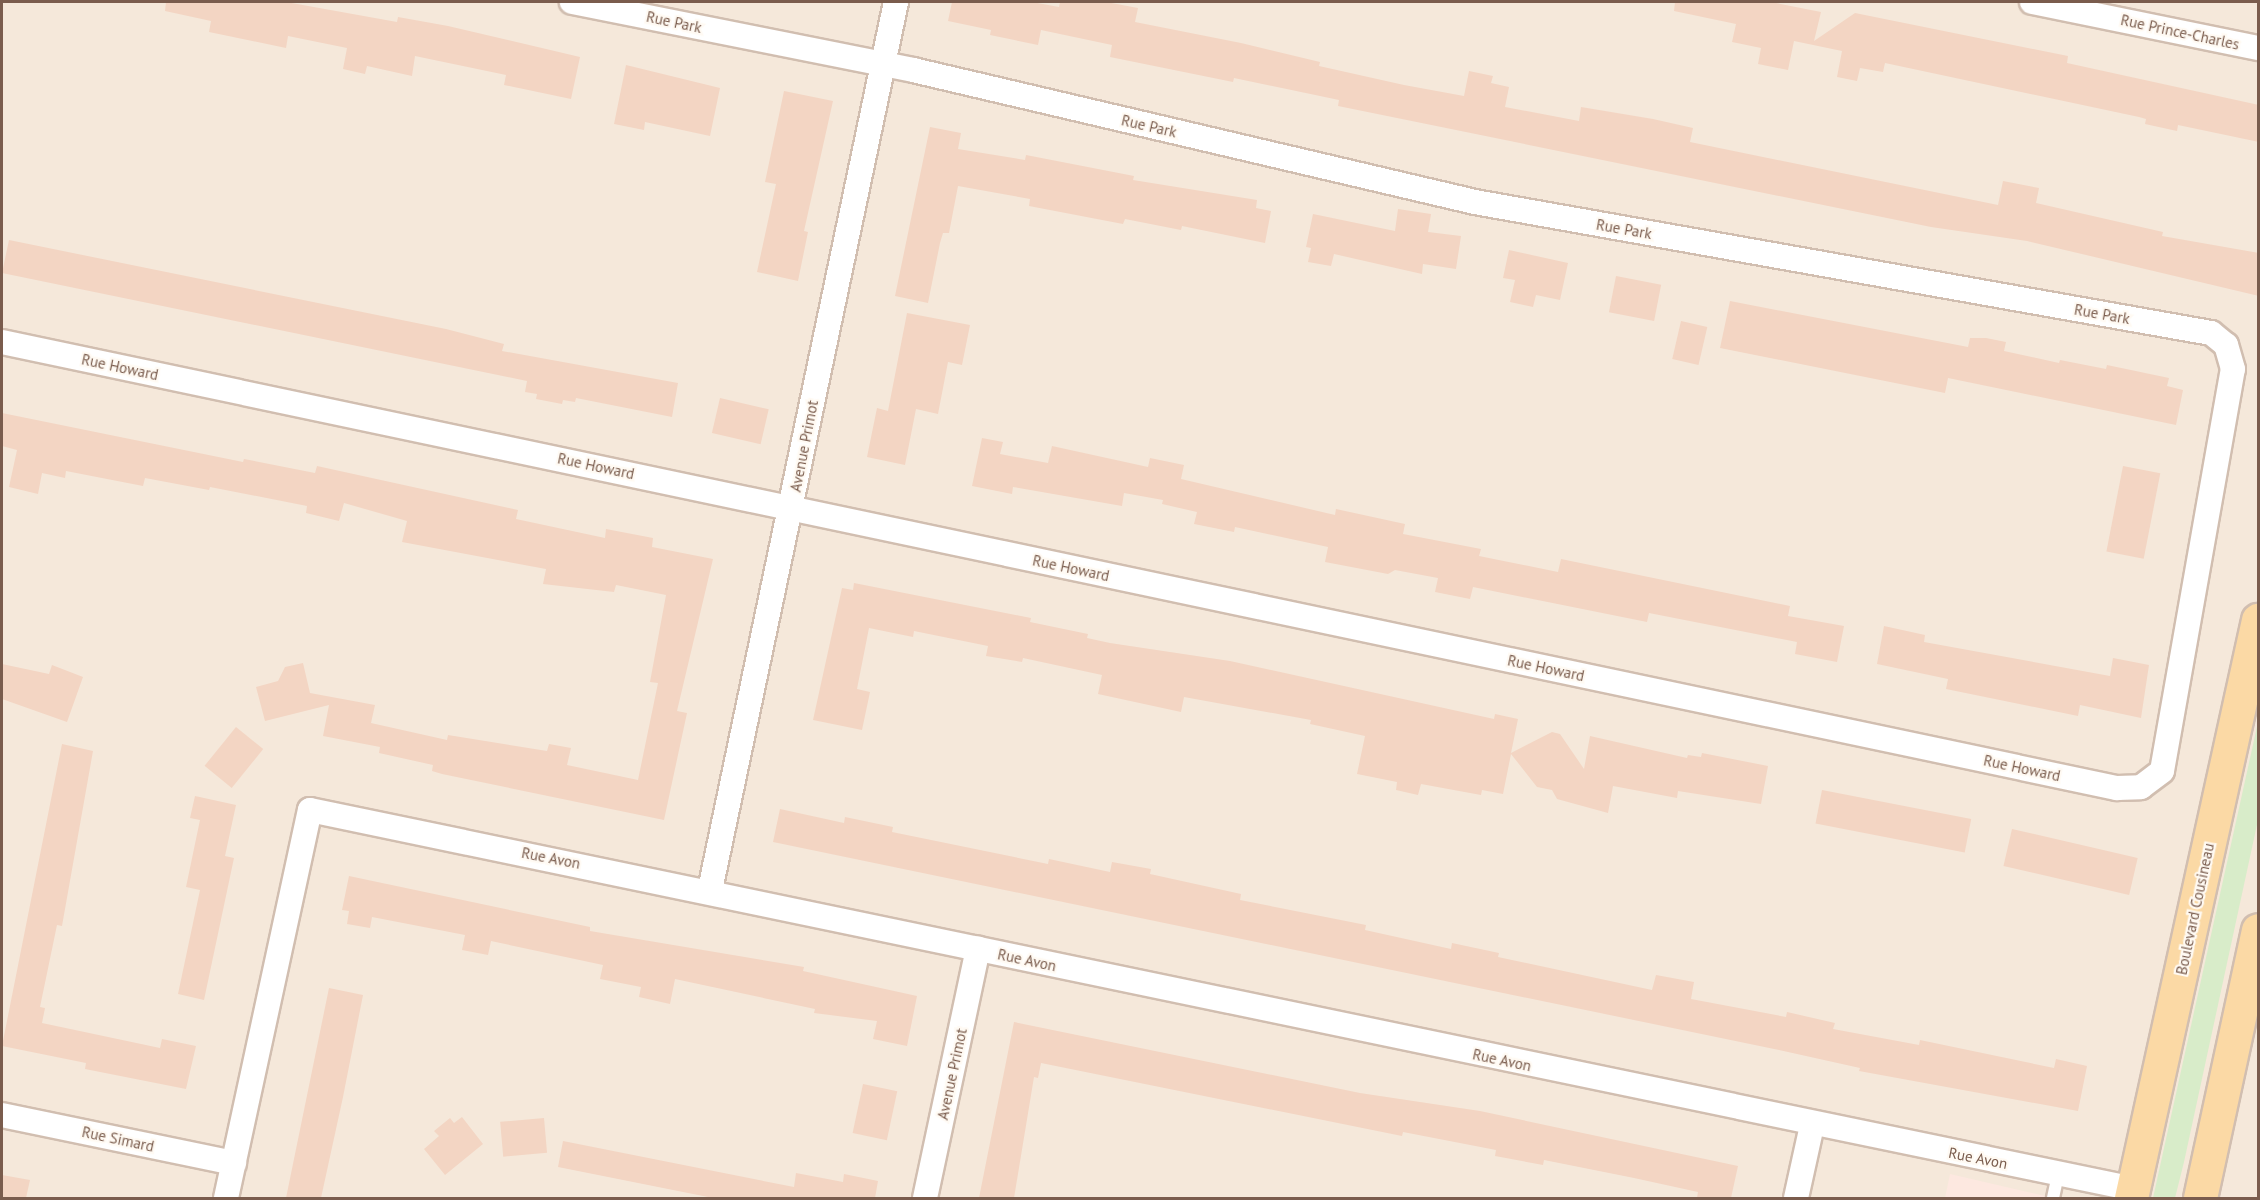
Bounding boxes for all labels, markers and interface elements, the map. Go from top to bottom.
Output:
street label: Rue Park [645,7,703,37]
street label: Rue Prince-Charles [2119,11,2241,53]
street label: Rue Park [1120,111,1178,141]
street label: Rue Park [1595,215,1653,243]
street label: Rue Park [2073,300,2131,328]
street label: Rue Howard [80,350,160,384]
street label: Avenue Primot [786,399,822,493]
street label: Rue Howard [556,449,636,483]
street label: Rue Howard [1031,551,1111,585]
street label: Rue Howard [1506,651,1586,685]
street label: Rue Howard [1982,751,2062,785]
street label: Boulevard Cousineau [2172,841,2218,977]
street label: Rue Avon [520,843,582,873]
street label: Rue Avon [996,945,1058,975]
street label: Avenue Primot [934,1027,970,1121]
street label: Rue Avon [1471,1045,1533,1075]
street label: Rue Simard [80,1123,156,1155]
street label: Rue Avon [1947,1143,2009,1173]

